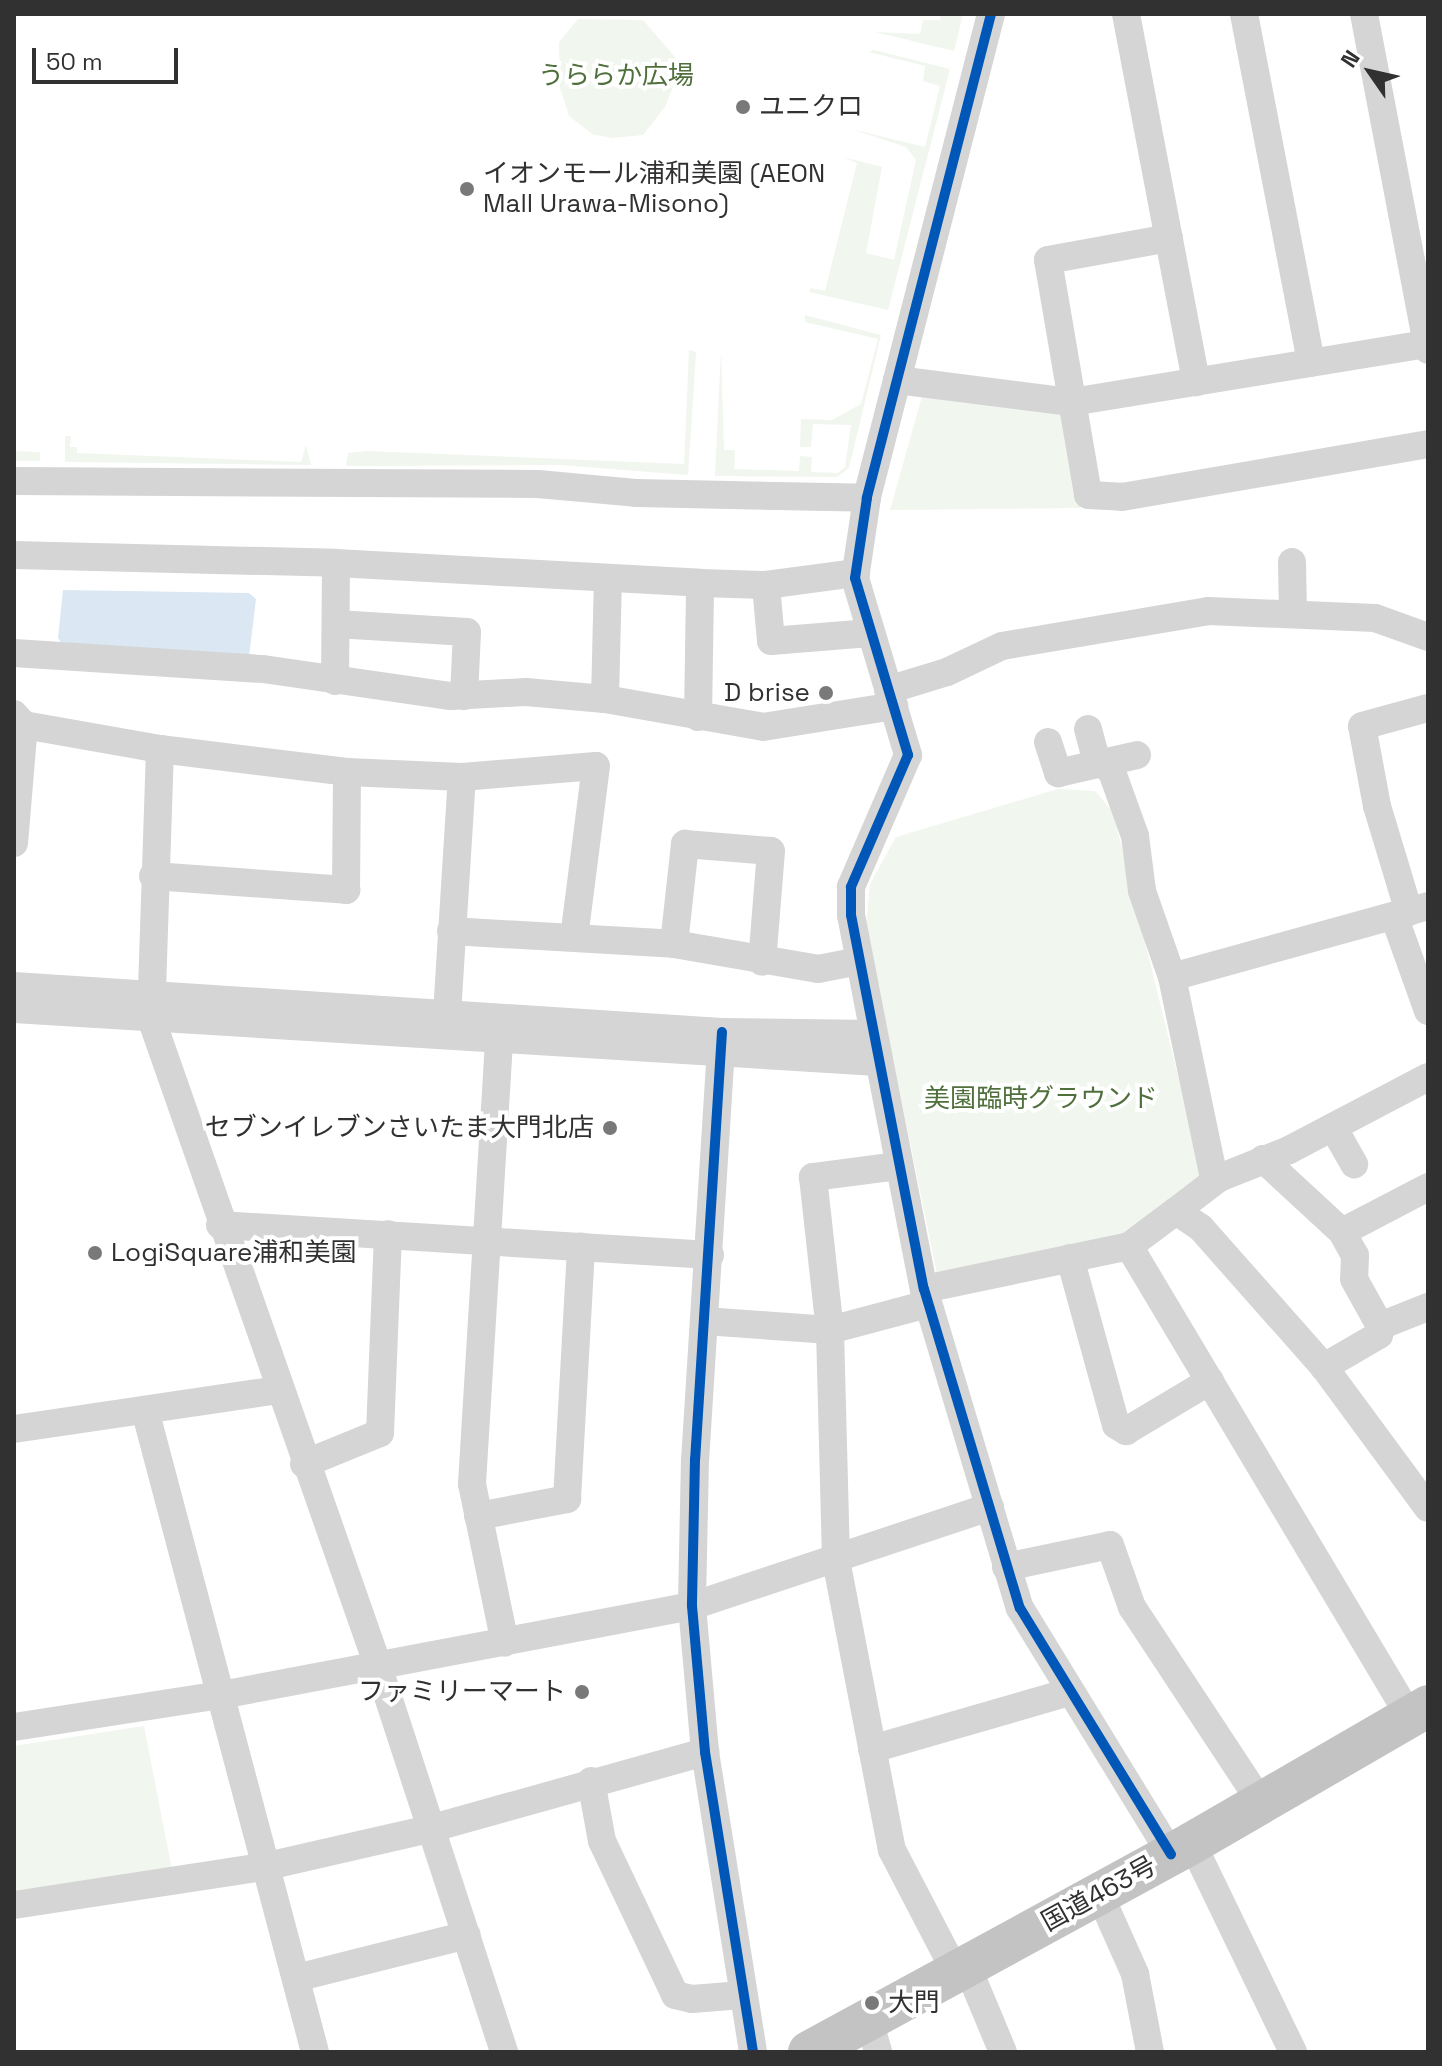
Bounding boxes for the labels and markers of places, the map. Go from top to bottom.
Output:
place label: ユニクロ [759,91,863,123]
marker: ユニクロ [734,98,752,116]
place label: イオンモール浦和美園 (AEON Mall Urawa-Misono) [483,158,825,220]
marker: イオンモール浦和美園 (AEON Mall Urawa-Misono) [458,180,476,198]
place label: D brise [724,677,810,709]
marker: D brise [817,684,835,702]
place label: セブンイレブンさいたま大門北店 [204,1112,594,1144]
marker: セブンイレブンさいたま大門北店 [601,1119,619,1137]
place label: LogiSquare浦和美園 [111,1237,357,1269]
marker: LogiSquare浦和美園 [86,1244,104,1262]
place label: ファミリーマート [358,1676,566,1708]
marker: ファミリーマート [573,1683,591,1701]
place label: 大門 [888,1987,940,2019]
marker: 大門 [863,1994,881,2012]

